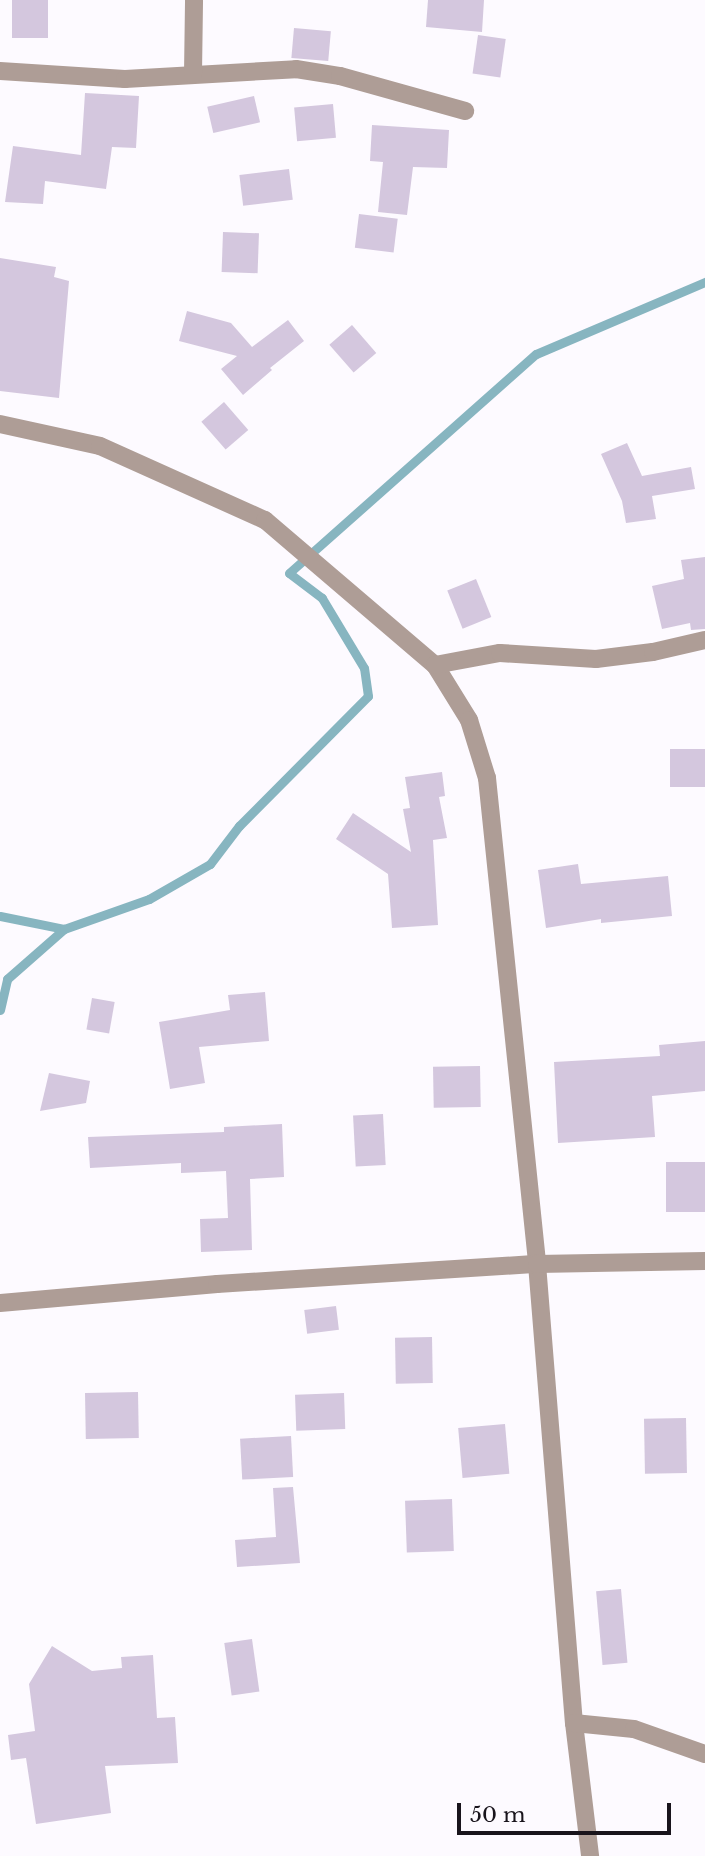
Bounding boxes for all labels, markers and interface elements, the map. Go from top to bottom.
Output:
scale bar [460,1790,674,1834]
text: 50 m [470,1802,525,1828]

